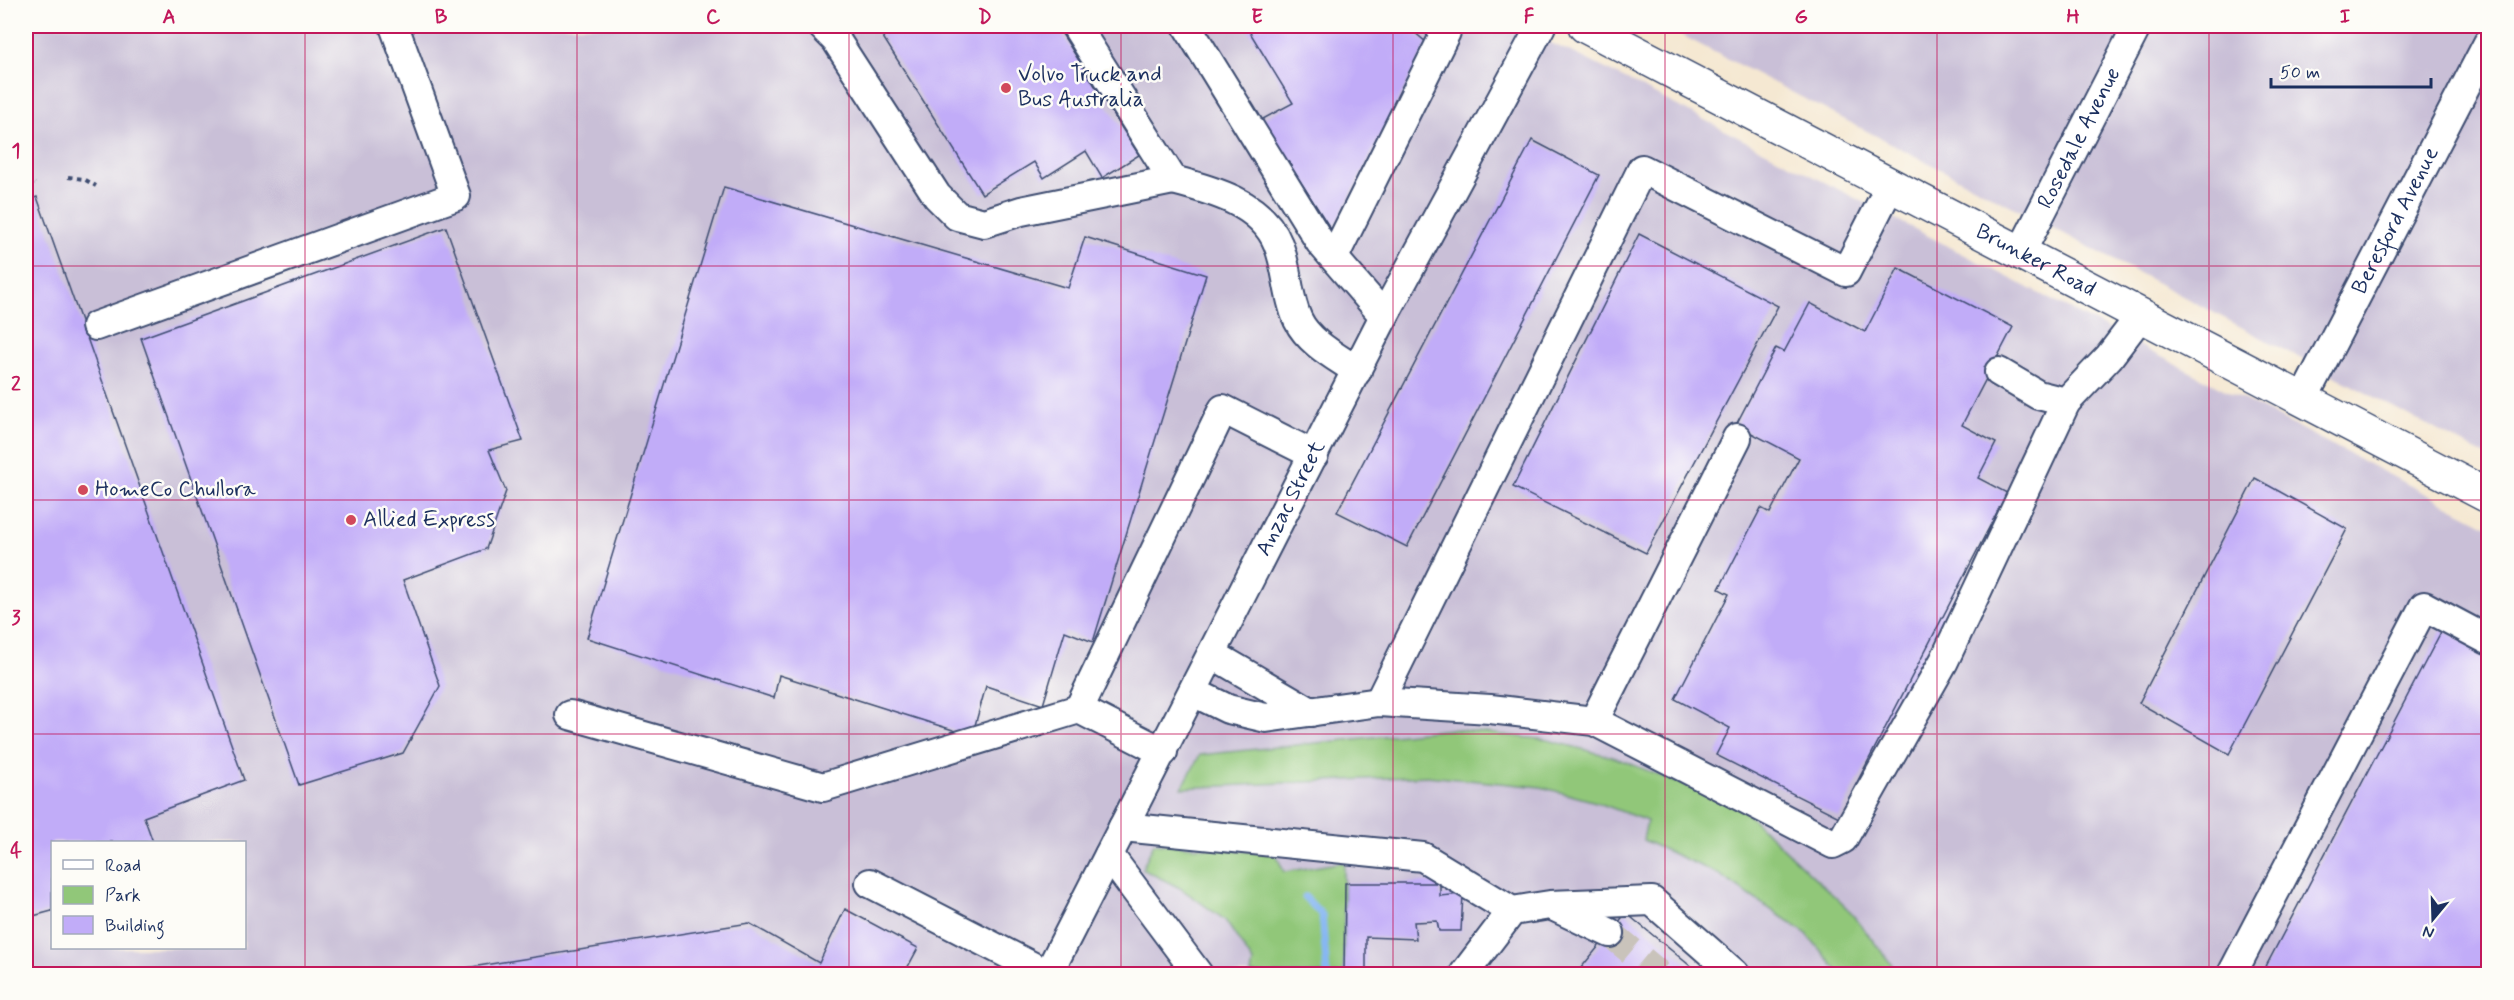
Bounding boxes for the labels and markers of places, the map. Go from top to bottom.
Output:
place label: Volvo Truck and Bus Australia [1018,61,1162,114]
marker: Volvo Truck and Bus Australia [999,81,1013,95]
place label: HomeCo Chullora [95,476,257,504]
marker: HomeCo Chullora [76,483,90,497]
place label: Allied Express [363,506,495,534]
marker: Allied Express [344,513,358,527]

